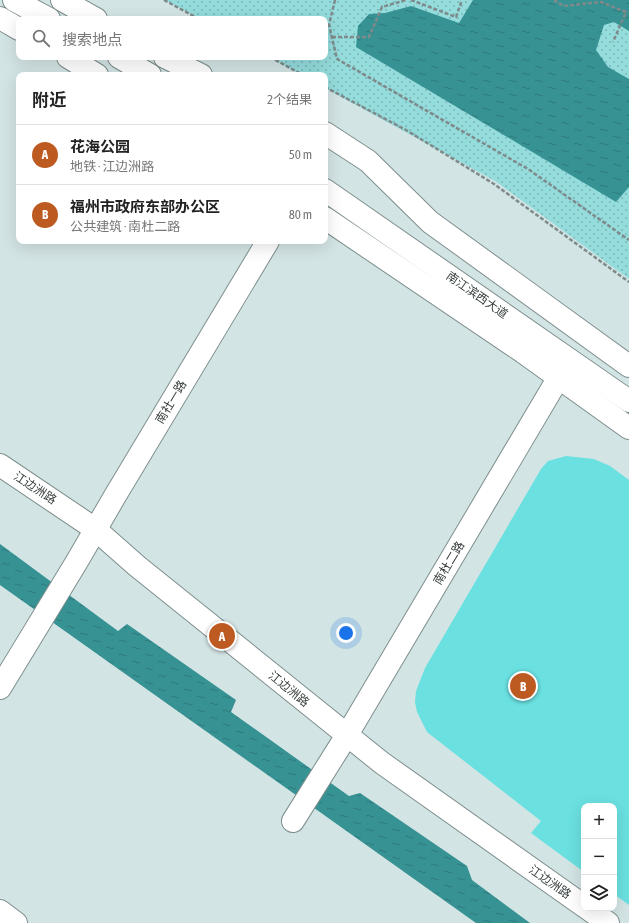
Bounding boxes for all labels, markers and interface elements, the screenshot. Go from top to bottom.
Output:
search box [16,16,328,60]
icon: search [30,27,52,49]
text: 搜索地点 [62,31,122,48]
text: 附近 [32,90,66,110]
text: 2个结果 [267,92,312,107]
text: 花海公园 [70,138,130,155]
text: A [42,147,48,162]
text: 50 m [289,147,312,162]
text: 地铁 · 江边洲路 [70,159,154,174]
text: 福州市政府东部办公区 [70,198,220,215]
text: B [42,207,48,222]
text: 80 m [289,207,312,222]
text: 公共建筑 · 南杜二路 [70,219,180,234]
street label: 南江滨西大道 [443,269,511,321]
street label: 南社一路 [153,378,189,426]
street label: 江边洲路 [11,469,59,507]
street label: 南杜二路 [431,539,467,587]
pin: A [209,621,235,651]
your location [336,623,356,643]
street label: 江边洲路 [266,668,312,710]
pin: B [510,671,536,701]
map controls [581,803,617,911]
button: + [581,803,617,839]
button: − [581,839,617,875]
street label: 江边洲路 [526,862,574,902]
button: layers [581,875,617,911]

